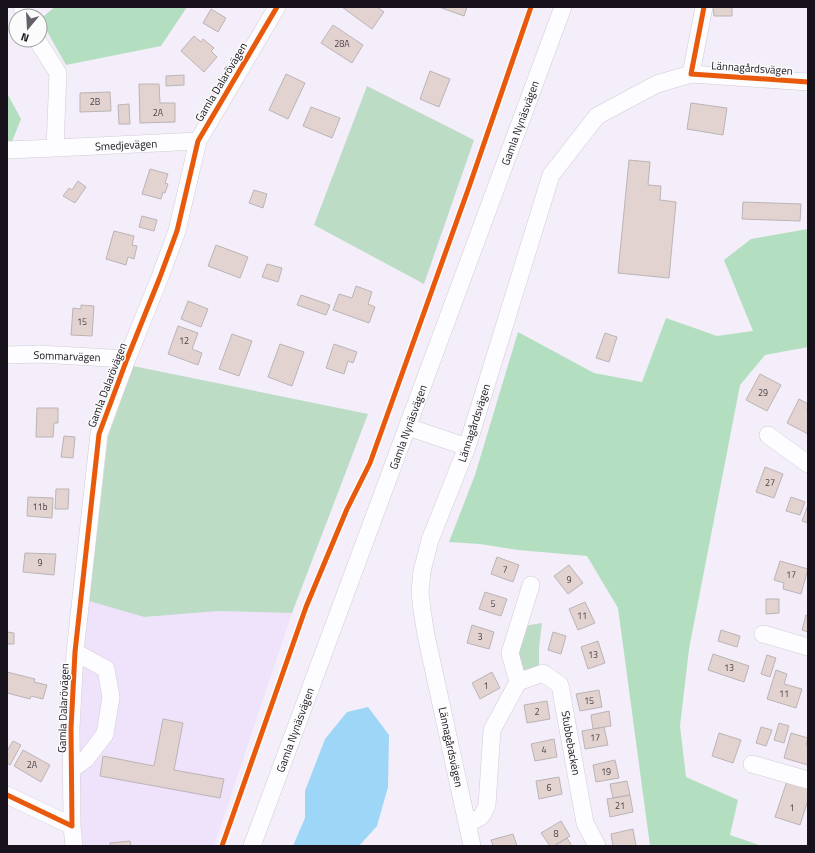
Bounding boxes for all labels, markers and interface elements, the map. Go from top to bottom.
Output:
north arrow [8,8,48,48]
text: N [19,29,31,46]
house number: 28A [334,37,350,50]
street label: Gamla Dalarövägen [191,39,251,125]
street label: Lännagårdsvägen [711,57,793,79]
street label: Gamla Nynäsvägen [497,78,543,168]
house number: 2B [90,95,101,108]
house number: 2A [153,106,164,119]
street label: Smedjevägen [94,135,158,155]
house number: 15 [77,315,87,328]
house number: 12 [179,334,189,347]
street label: Gamla Dalarövägen [83,340,131,430]
street label: Sommarvägen [33,347,101,365]
street label: Gamla Nynäsvägen [385,382,431,472]
street label: Lännagårdsvägen [454,382,494,464]
house number: 29 [758,386,768,399]
house number: 27 [765,476,775,489]
house number: 11b [33,500,48,513]
house number: 9 [37,556,43,569]
house number: 7 [502,563,508,576]
house number: 17 [786,568,796,581]
house number: 9 [566,573,572,586]
house number: 5 [490,597,496,610]
house number: 11 [577,609,587,622]
house number: 3 [477,630,483,643]
house number: 13 [588,648,598,661]
house number: 13 [724,661,734,674]
street label: Gamla Dalarövägen [53,663,73,753]
house number: 1 [483,679,489,692]
street label: Gamla Nynäsvägen [272,685,318,775]
house number: 11 [779,687,789,700]
house number: 15 [584,694,594,707]
street label: Lännagårdsvägen [435,705,467,789]
house number: 2 [534,705,540,718]
street label: Stubbebacken [557,709,585,777]
house number: 17 [590,731,600,744]
house number: 4 [541,743,547,756]
house number: 2A [27,758,38,771]
house number: 19 [601,765,611,778]
house number: 6 [546,781,552,794]
house number: 21 [615,799,625,812]
house number: 1 [789,801,795,814]
house number: 8 [553,827,559,840]

